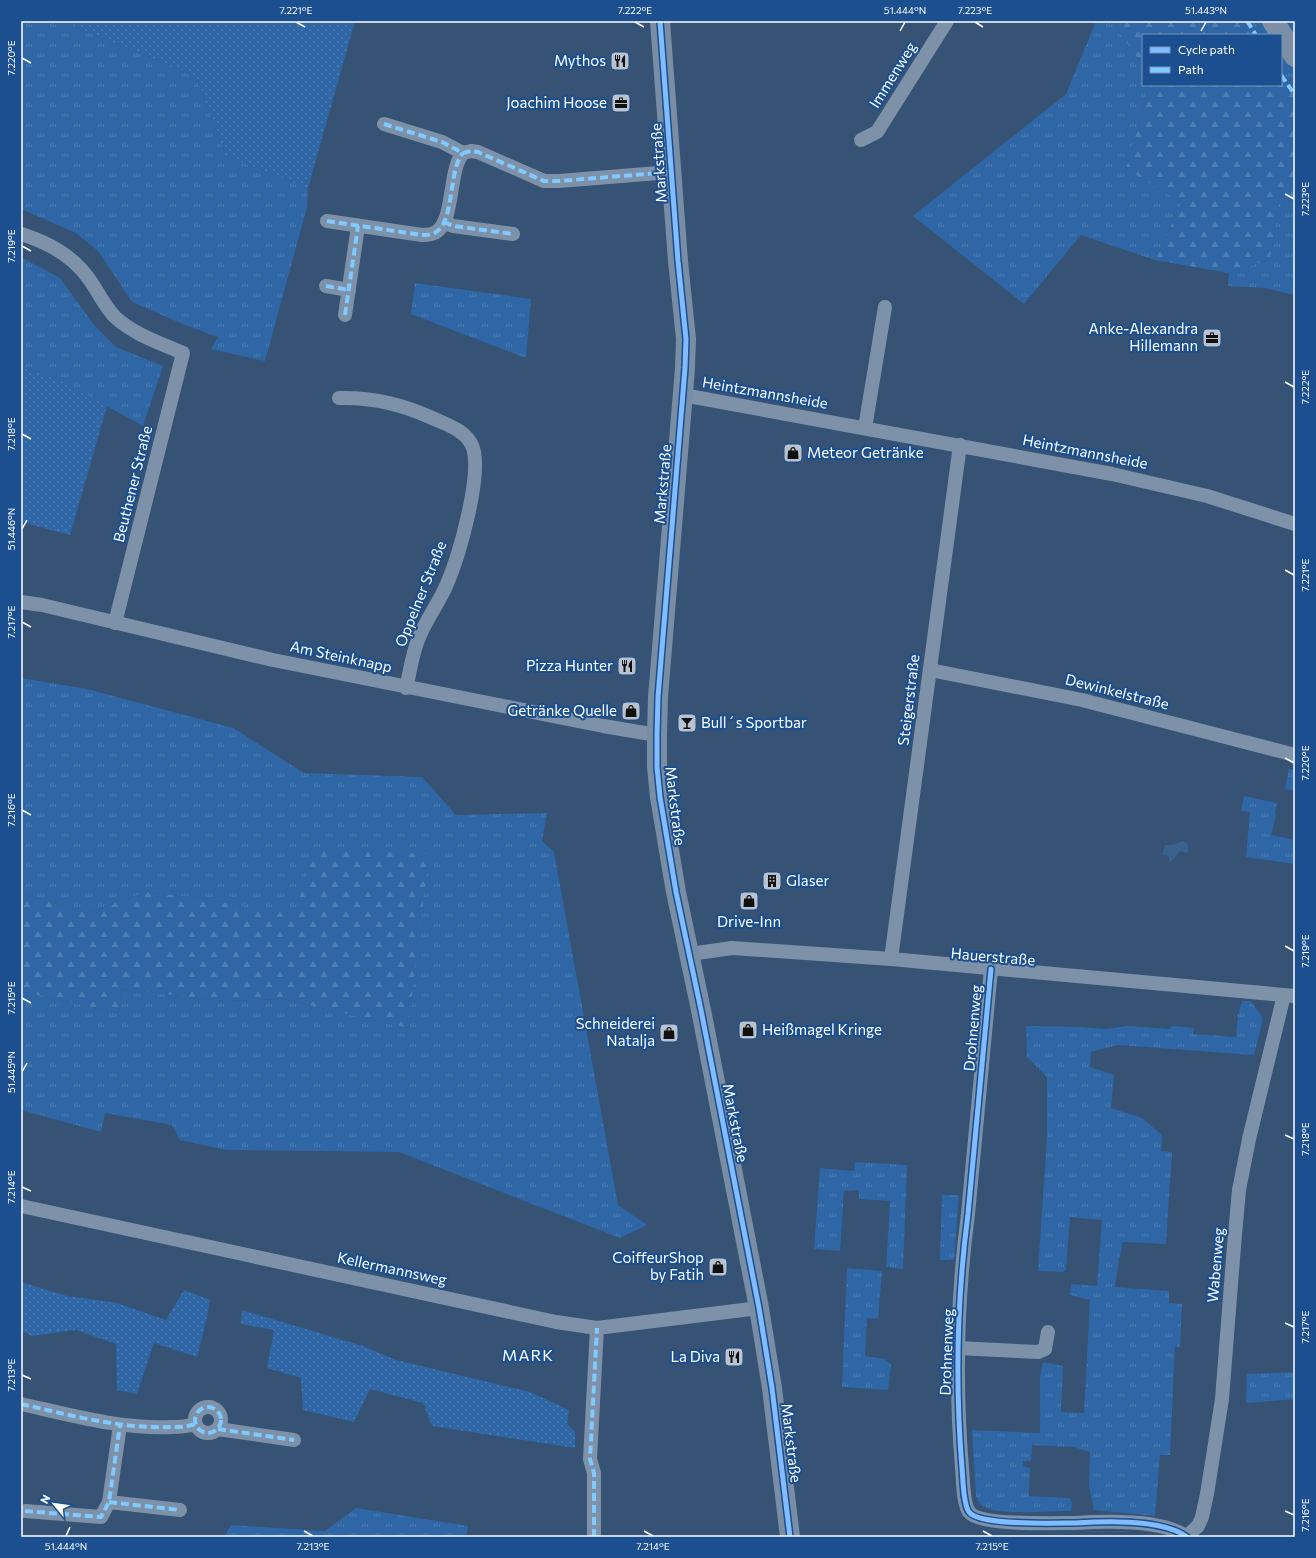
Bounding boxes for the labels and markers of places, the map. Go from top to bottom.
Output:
restaurant icon: Mythos [609,50,631,72]
place label: Mythos [554,51,606,69]
office icon: Joachim Hoose [610,92,632,114]
place label: Joachim Hoose [506,93,607,111]
place label: Anke-Alexandra Hillemann [1088,319,1198,354]
office icon: Anke-Alexandra Hillemann [1201,327,1223,349]
shop icon: Meteor Getränke [782,442,804,464]
place label: Meteor Getränke [807,443,924,461]
restaurant icon: Pizza Hunter [616,655,638,677]
place label: Pizza Hunter [526,656,613,674]
shop icon: Getränke Quelle [620,700,642,722]
place label: Getränke Quelle [507,701,617,719]
bar icon: Bull´s Sportbar [676,712,698,734]
place label: Bull´s Sportbar [701,713,807,731]
building icon: Glaser [761,870,783,892]
place label: Glaser [786,871,829,889]
shop icon: Drive-Inn [738,890,760,912]
place label: Drive-Inn [717,912,781,930]
place label: Schneiderei Natalja [576,1014,655,1049]
shop icon: Heißmagel Kringe [737,1019,759,1041]
place label: Heißmagel Kringe [762,1020,882,1038]
shop icon: Schneiderei Natalja [658,1022,680,1044]
place label: CoiffeurShop by Fatih [612,1248,704,1283]
shop icon: CoiffeurShop by Fatih [707,1256,729,1278]
restaurant icon: La Diva [723,1346,745,1368]
place label: La Diva [670,1347,720,1365]

